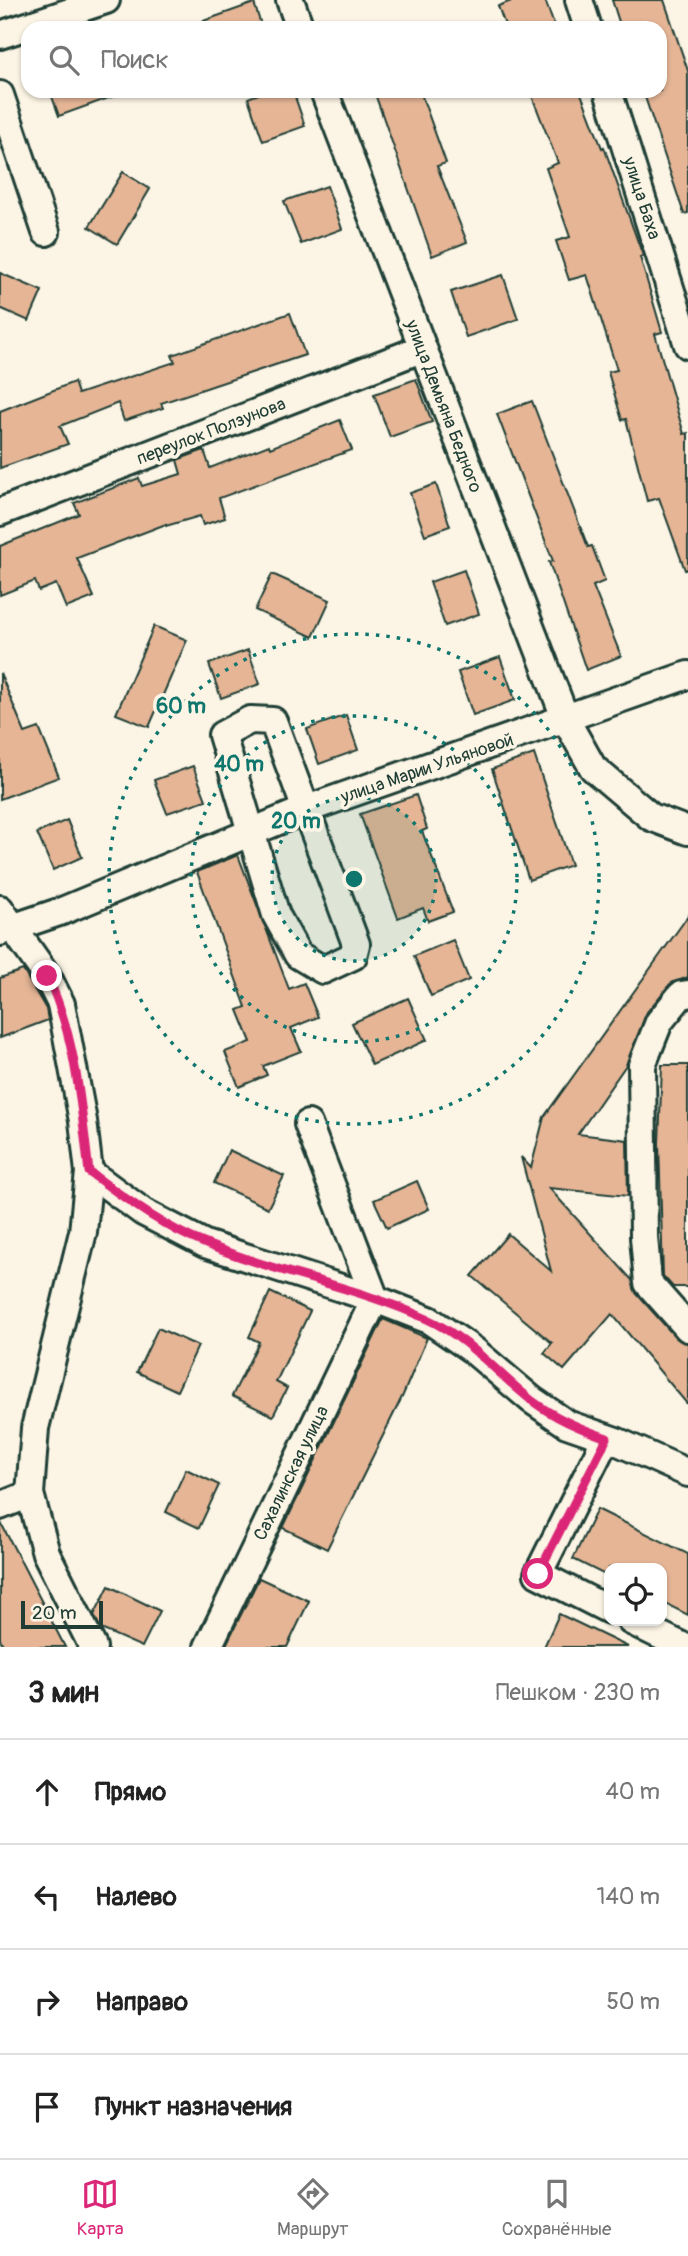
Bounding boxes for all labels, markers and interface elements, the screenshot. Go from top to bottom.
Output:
search box [21,21,667,98]
icon: search [45,41,83,79]
text: Поиск [101,44,169,76]
street label: улица Баха [617,153,666,242]
street label: улица Демьяна Бедного [400,316,487,496]
street label: переулок Ползунова [133,392,289,470]
text: 60 m [156,693,206,720]
street label: улица Марии Ульяновой [337,728,517,809]
text: 40 m [214,751,264,778]
text: 20 m [271,808,321,835]
centre of rings [342,867,366,891]
route end [31,960,62,991]
street label: Сахалинская улица [249,1402,334,1544]
route start [522,1558,553,1589]
map controls [604,1563,667,1626]
button: locate [604,1563,667,1626]
scale bar [21,1598,103,1630]
text: 20 m [32,1601,77,1625]
text: 3 мин [28,1674,99,1711]
text: Пешком · 230 m [496,1678,660,1707]
icon: ahead [28,1773,66,1811]
text: Прямо [95,1776,166,1808]
text: 40 m [606,1777,660,1806]
icon: left [28,1878,66,1916]
text: Налево [95,1881,177,1913]
text: 140 m [597,1882,660,1911]
icon: right [28,1983,66,2021]
text: Направо [95,1986,188,2018]
text: 50 m [606,1987,660,2016]
icon: arrive [28,2088,66,2126]
text: Пункт назначения [95,2091,292,2123]
tab: Карта [77,2175,124,2241]
tab: Маршрут [277,2175,349,2241]
tab: Сохранённые [502,2175,611,2241]

